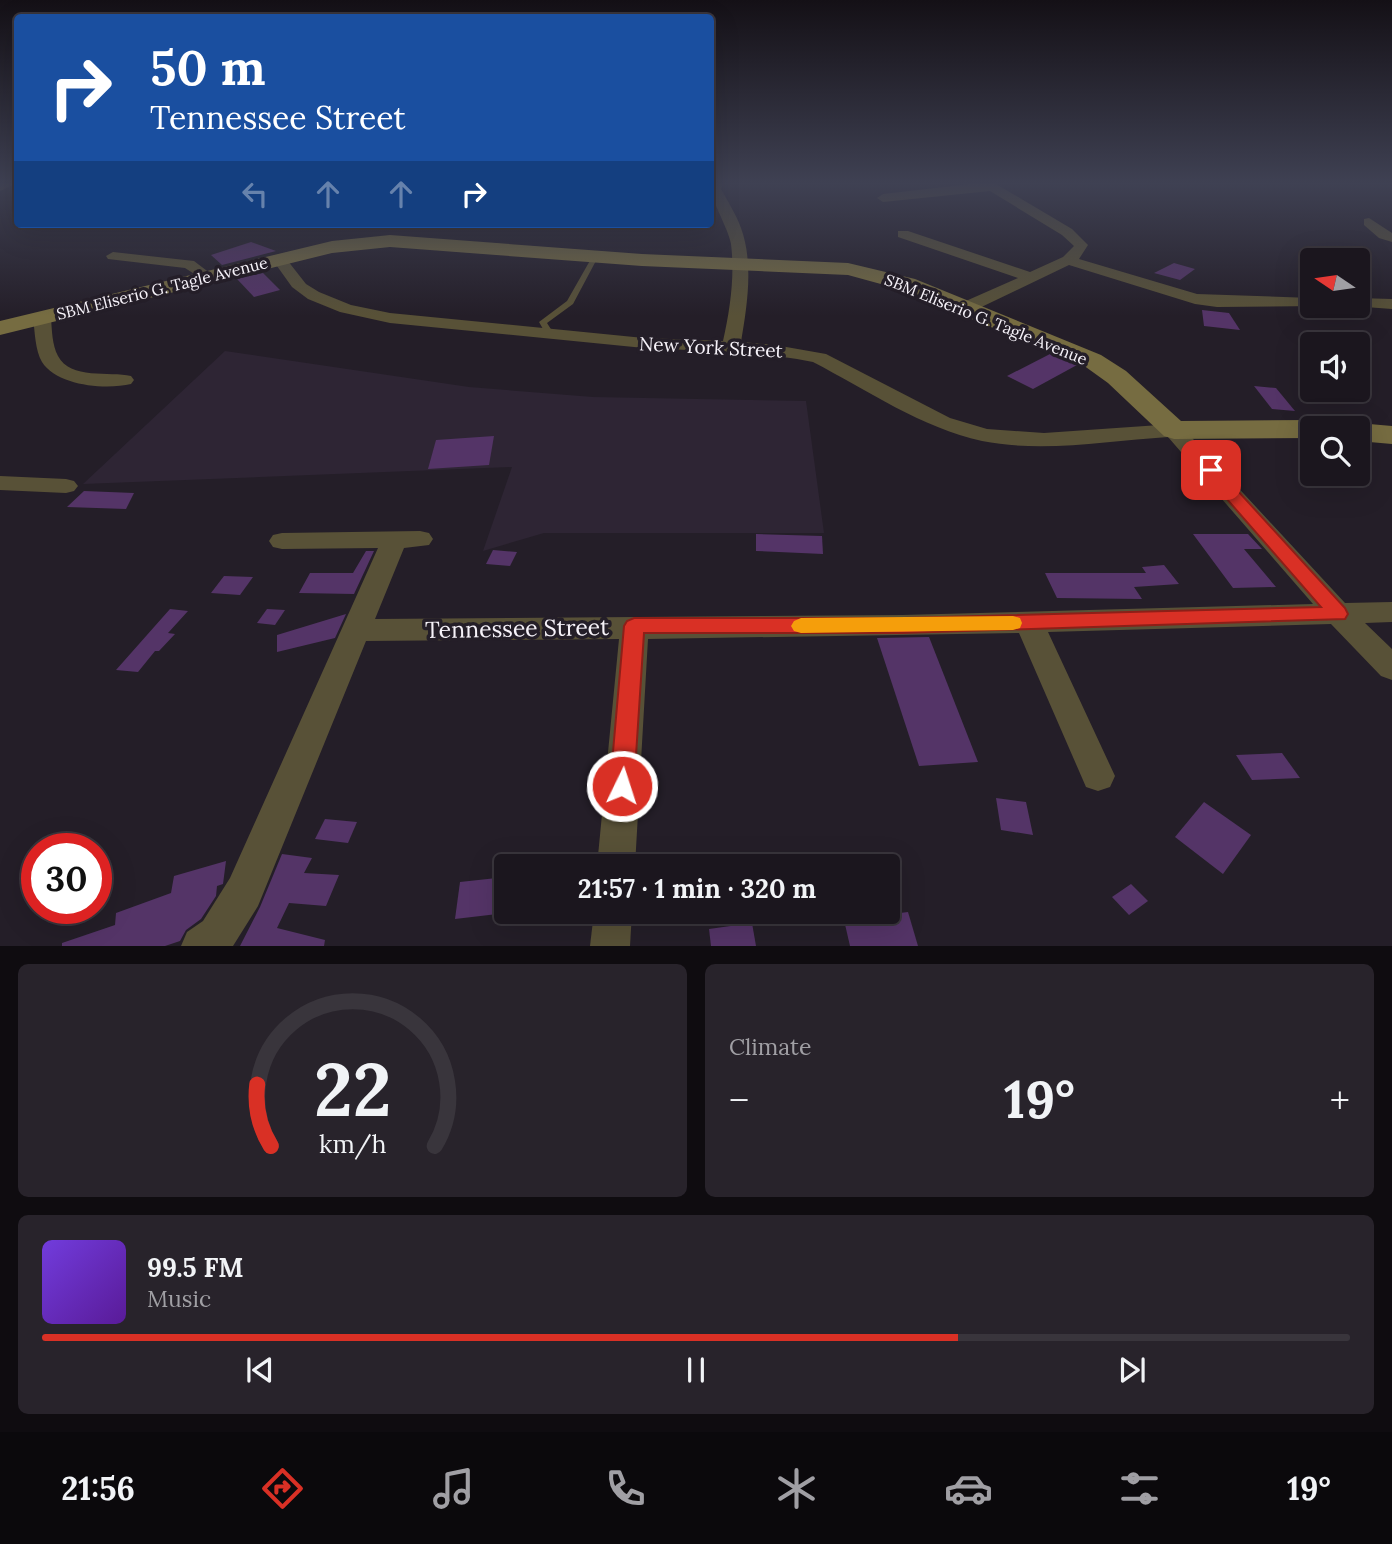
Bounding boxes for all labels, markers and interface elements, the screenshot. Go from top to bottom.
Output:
text: 50 m [150,36,266,98]
icon: right [35,42,126,133]
text: Tennessee Street [150,97,406,138]
icon: left [236,175,274,213]
icon: ahead [309,175,347,213]
icon: ahead [382,175,420,213]
icon: right [455,175,493,213]
north arrow [1300,248,1370,318]
map controls [1300,248,1370,486]
street label: SBM Eliserio G. Tagle Avenue [54,252,270,324]
street label: SBM Eliserio G. Tagle Avenue [882,269,1091,369]
street label: New York Street [639,331,784,363]
button: sound [1300,332,1370,402]
button: search [1300,416,1370,486]
pin [1181,440,1241,500]
icon: arrive [1192,451,1230,489]
street label: Tennessee Street [425,612,609,644]
position arrow [585,749,659,823]
speed limit sign: 30 [21,833,112,924]
text: 21:57 · 1 min · 320 m [578,872,816,905]
text: Climate [729,1032,811,1061]
text: 22 [314,1044,391,1137]
text: 19° [1004,1066,1075,1132]
text: − [729,1076,749,1124]
text: + [1330,1076,1350,1124]
text: km/h [319,1128,386,1160]
text: 99.5 FM [147,1251,244,1284]
text: Music [147,1284,211,1313]
icon: previous [241,1351,279,1389]
icon: pause [677,1351,715,1389]
icon: next [1113,1351,1151,1389]
icon: directions [258,1464,307,1513]
icon: music [429,1464,478,1513]
icon: phone [601,1464,650,1513]
icon: climate [772,1464,821,1513]
icon: car [944,1464,993,1513]
icon: filters [1115,1464,1164,1513]
text: 21:56 [61,1468,135,1509]
text: 19° [1287,1468,1331,1509]

